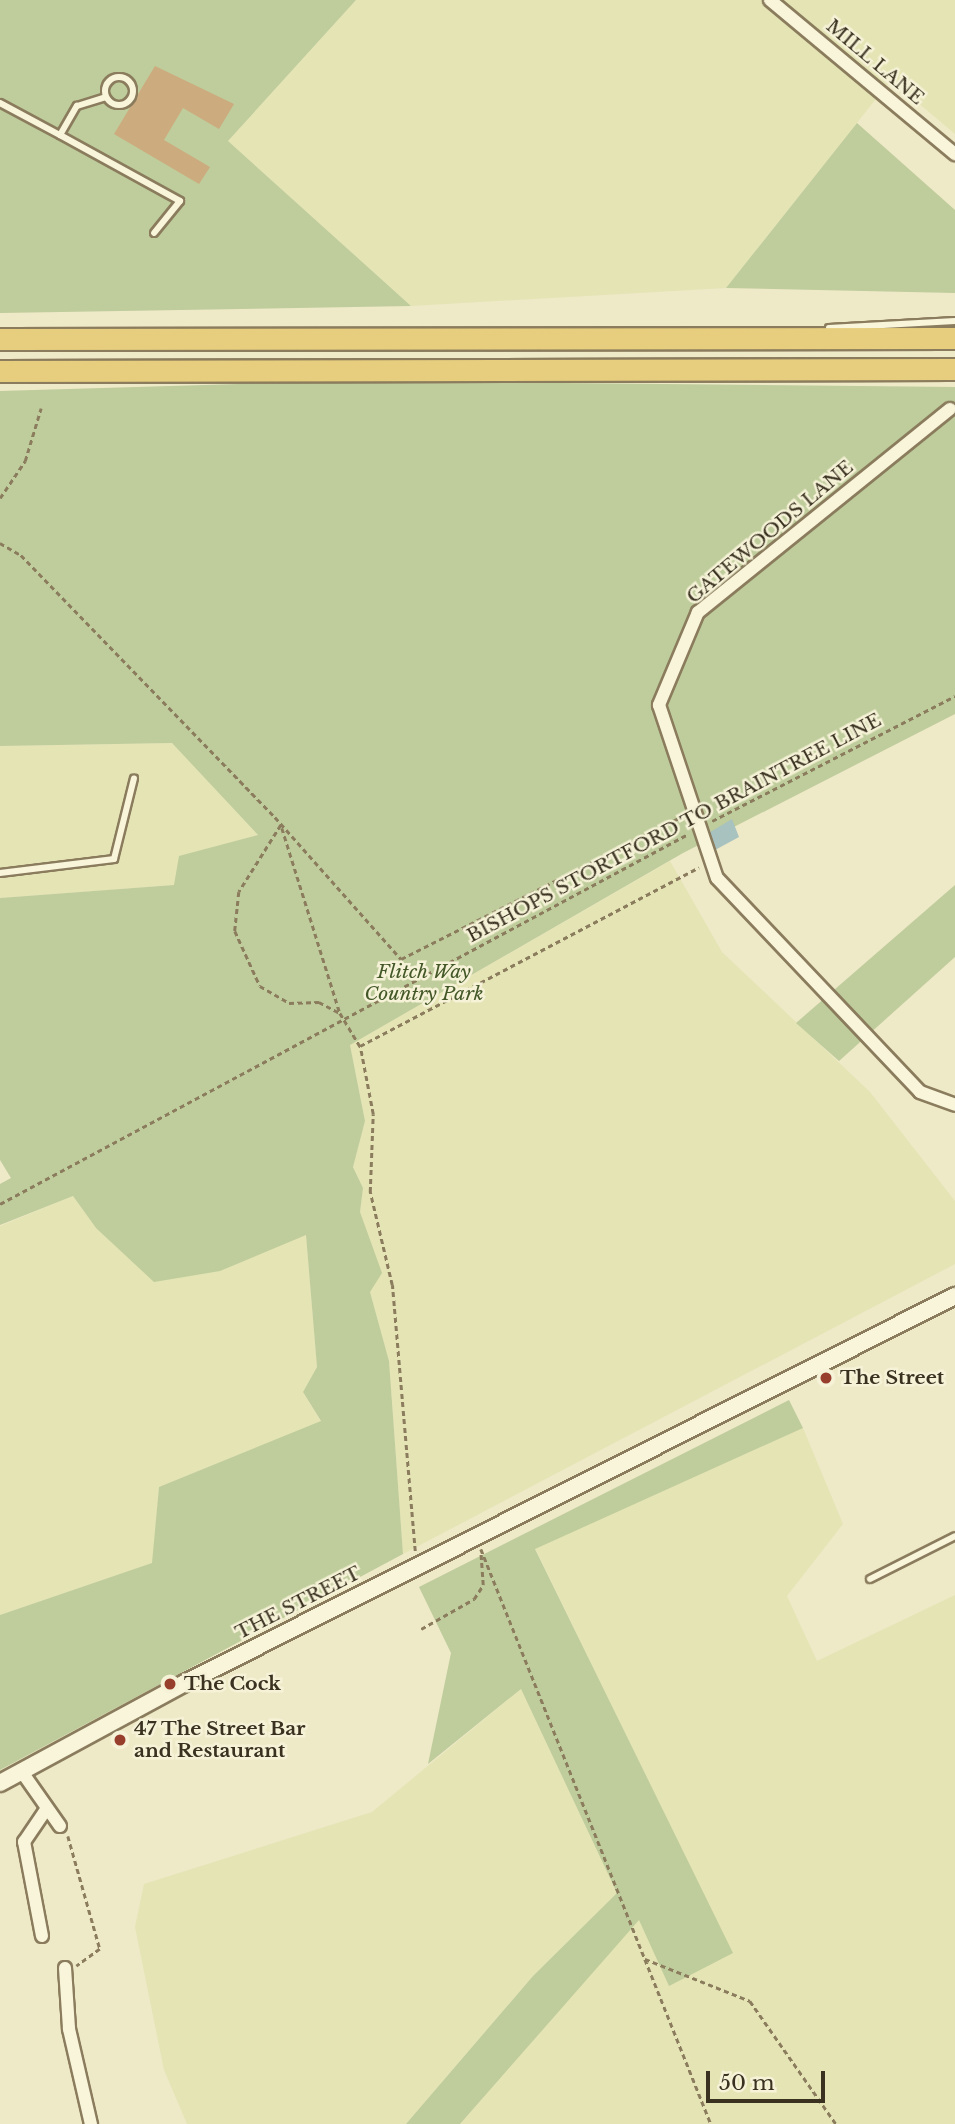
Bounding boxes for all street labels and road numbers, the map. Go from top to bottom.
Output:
street label: MILL LANE [821,14,929,110]
street label: GATEWOODS LANE [682,456,858,608]
street label: BISHOPS STORTFORD TO BRAINTREE LINE [463,708,885,948]
street label: THE STREET [232,1562,364,1644]

